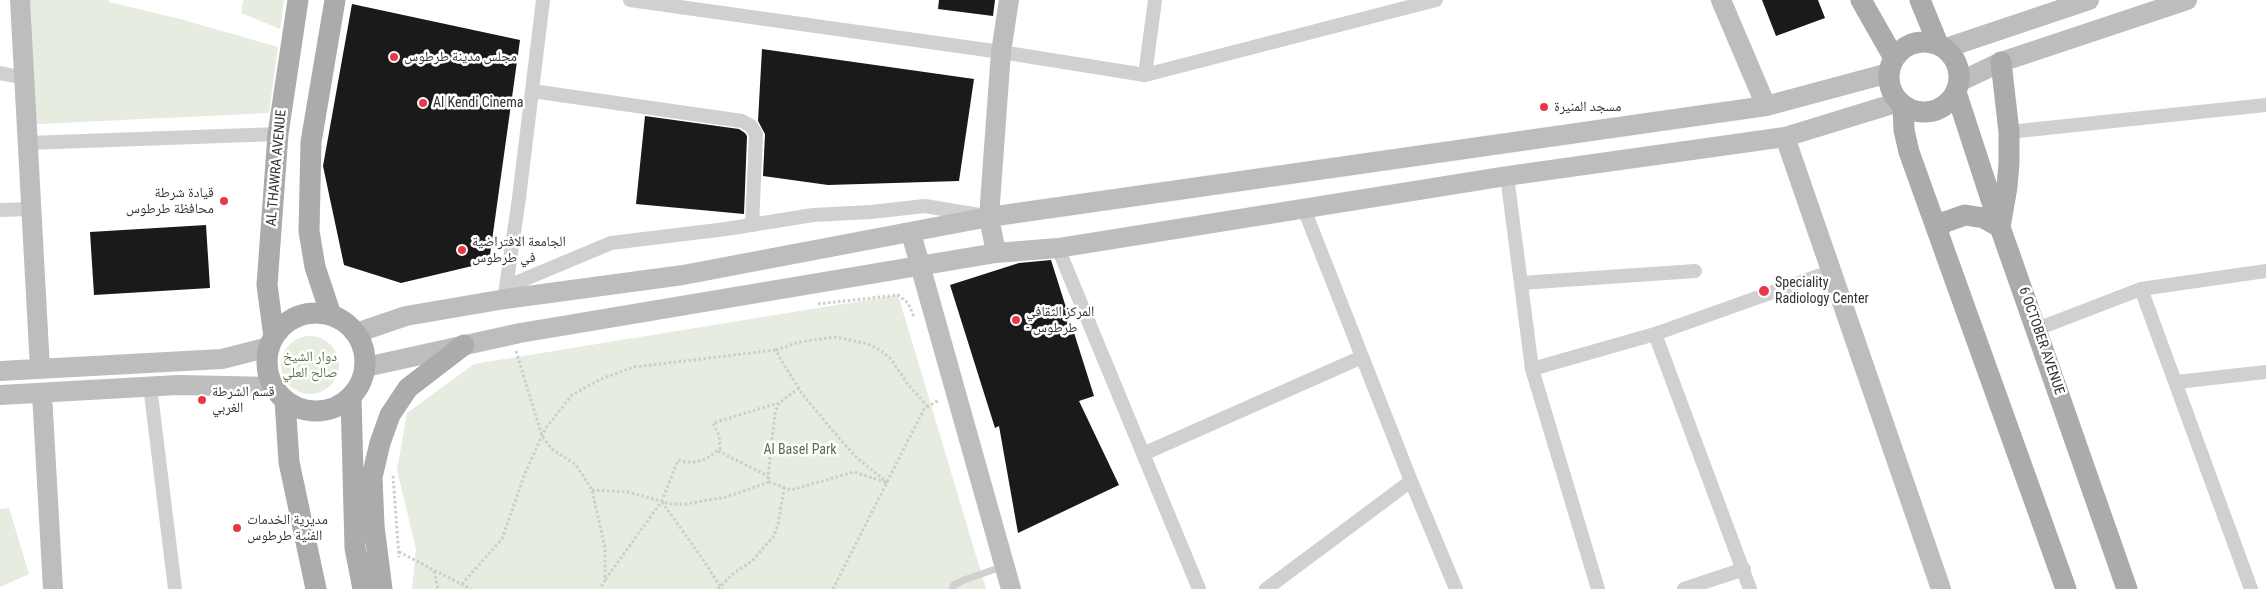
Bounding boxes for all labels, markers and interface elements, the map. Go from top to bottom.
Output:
place label: مجلس مدينة طرطوس [404,49,517,65]
marker: مجلس مدينة طرطوس [388,51,400,63]
place label: Al Kendi Cinema [433,95,523,111]
marker: Al Kendi Cinema [417,97,429,109]
place label: مسجد المنيرة [1554,99,1621,115]
marker: مسجد المنيرة [1538,101,1550,113]
street label: AL THAWRA AVENUE [264,109,290,227]
place label: قيادة شرطة محافظة طرطوس [126,185,214,218]
marker: قيادة شرطة محافظة طرطوس [218,195,230,207]
place label: الجامعة الافتراضية في طرطوس [472,234,566,266]
marker: الجامعة الافتراضية في طرطوس [456,244,468,256]
place label: Speciality Radiology Center [1775,275,1869,308]
marker: Speciality Radiology Center [1757,284,1771,298]
street label: 6 OCTOBER AVENUE [2015,285,2067,397]
place label: المركز الثقافي - طرطوس [1026,304,1094,336]
marker: المركز الثقافي - طرطوس [1010,314,1022,326]
park label: دوار الشيخ صالح العلي [282,349,338,382]
place label: قسم الشرطة الغربي [212,384,275,417]
marker: قسم الشرطة الغربي [196,394,208,406]
park label: Al Basel Park [763,442,837,458]
place label: مديرية الخدمات الفنية طرطوس [247,512,328,544]
marker: مديرية الخدمات الفنية طرطوس [231,522,243,534]

